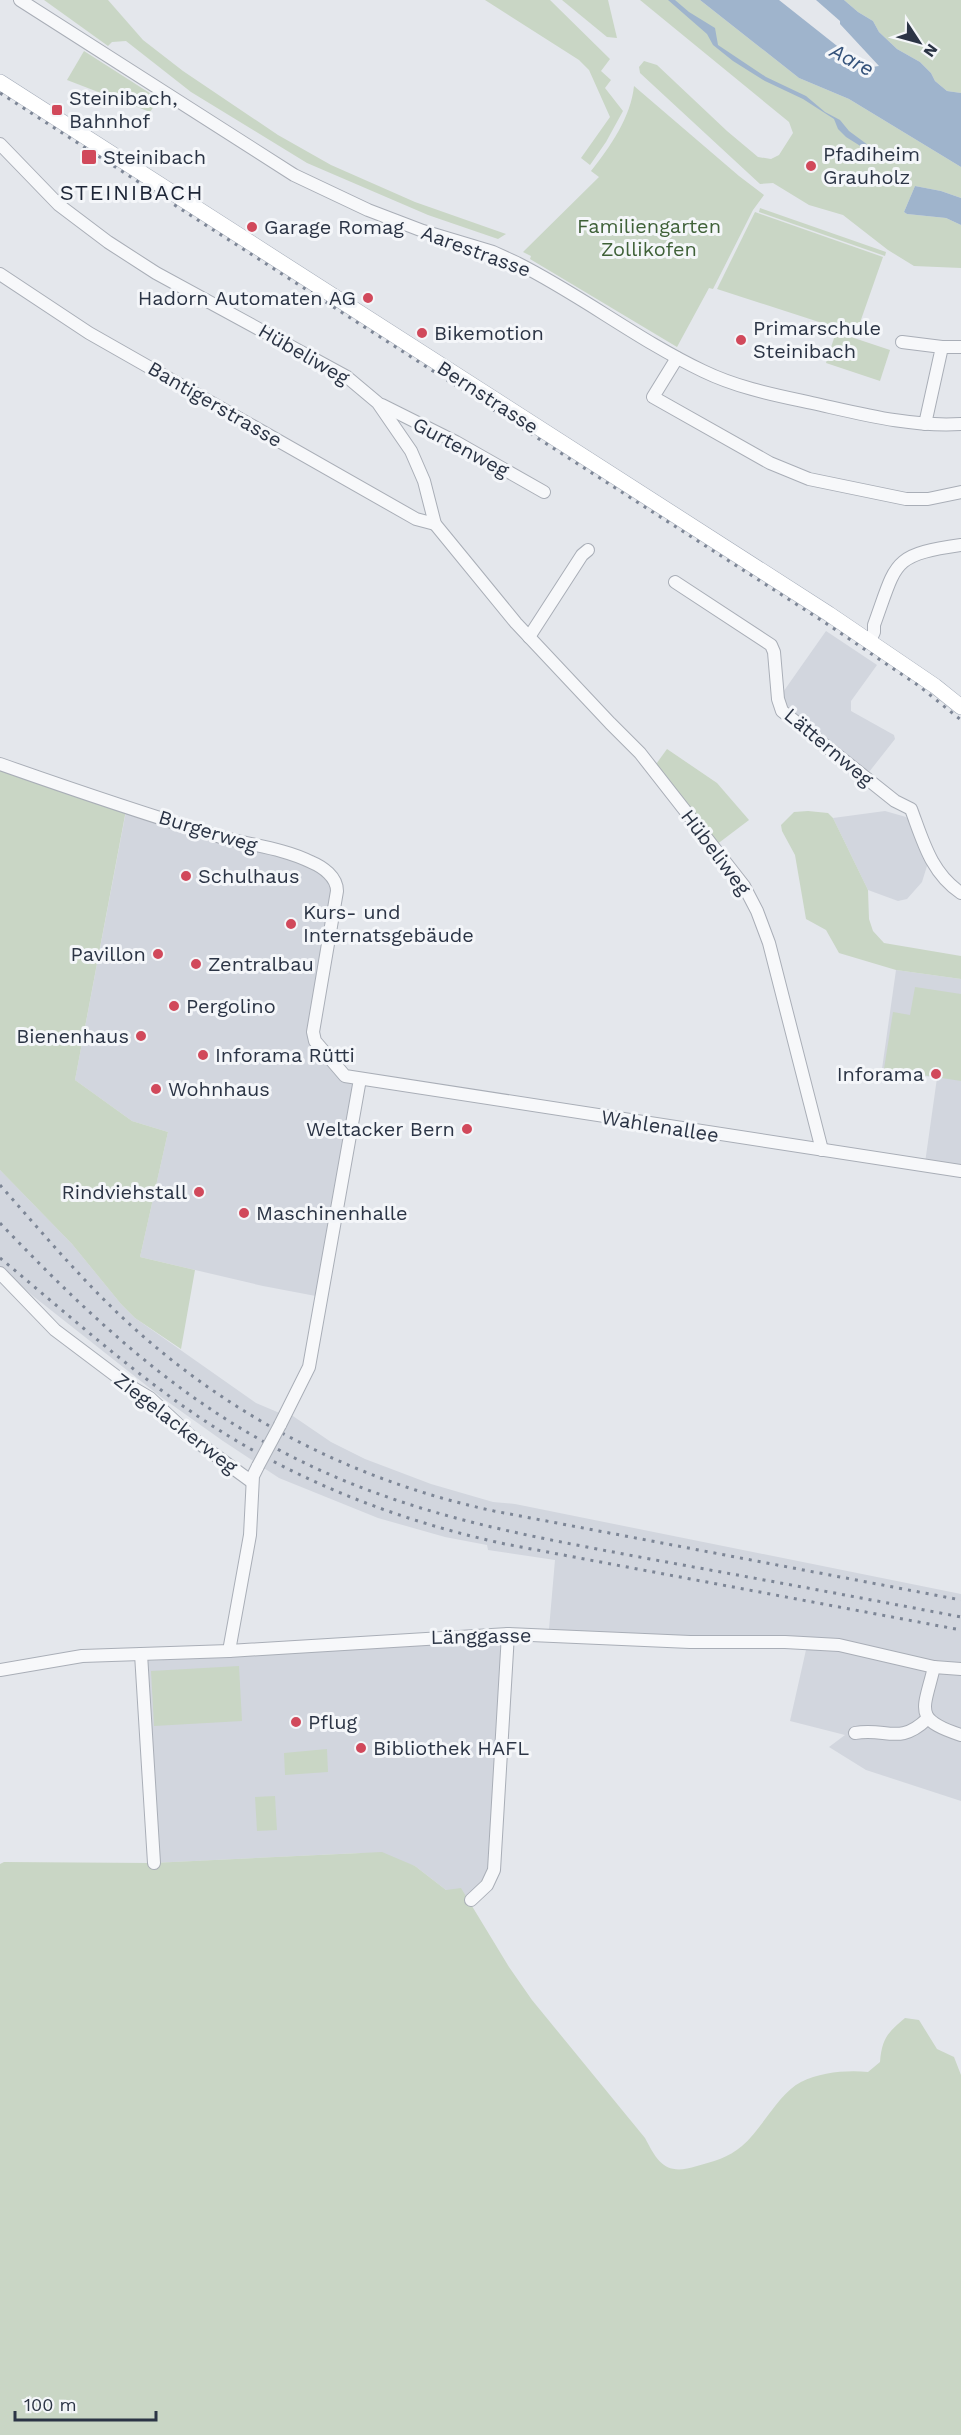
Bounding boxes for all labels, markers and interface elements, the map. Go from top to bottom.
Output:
north arrow [889,12,949,72]
water label: Aare [825,37,878,81]
text: N [920,40,942,61]
place label: Steinibach, Bahnhof [69,86,178,133]
marker: Steinibach, Bahnhof [50,103,64,117]
place label: Pfadiheim Grauholz [823,142,920,189]
place label: Steinibach [103,145,206,169]
marker: Steinibach [80,148,98,166]
marker: Pfadiheim Grauholz [804,159,818,173]
district label: STEINIBACH [60,180,204,205]
park label: Familiengarten Zollikofen [577,214,721,261]
place label: Garage Romag [264,215,404,239]
marker: Garage Romag [245,220,259,234]
street label: Aarestrasse [418,220,534,282]
place label: Hadorn Automaten AG [138,286,356,310]
marker: Hadorn Automaten AG [361,291,375,305]
place label: Primarschule Steinibach [753,316,881,363]
street label: Hübeliweg [254,318,354,390]
place label: Bikemotion [434,321,544,345]
marker: Bikemotion [415,326,429,340]
marker: Primarschule Steinibach [734,333,748,347]
street label: Bernstrasse [433,355,543,439]
street label: Bantigerstrasse [144,356,286,452]
street label: Gurtenweg [409,412,513,482]
street label: Lätternweg [780,703,879,791]
street label: Hübeliweg [676,804,756,900]
street label: Burgerweg [156,805,261,857]
place label: Schulhaus [198,864,299,888]
marker: Schulhaus [179,869,193,883]
place label: Kurs- und Internatsgebäude [303,900,474,947]
marker: Kurs- und Internatsgebäude [284,917,298,931]
place label: Pavillon [70,942,146,966]
marker: Pavillon [151,947,165,961]
place label: Zentralbau [208,952,314,976]
marker: Zentralbau [189,957,203,971]
place label: Pergolino [186,994,276,1018]
marker: Pergolino [167,999,181,1013]
place label: Bienenhaus [16,1024,129,1048]
marker: Bienenhaus [134,1029,148,1043]
place label: Inforama Rütti [215,1043,355,1067]
marker: Inforama Rütti [196,1048,210,1062]
place label: Inforama [837,1062,924,1086]
marker: Inforama [929,1067,943,1081]
place label: Wohnhaus [168,1077,270,1101]
marker: Wohnhaus [149,1082,163,1096]
street label: Wahlenallee [599,1105,721,1147]
place label: Weltacker Bern [306,1117,455,1141]
marker: Weltacker Bern [460,1122,474,1136]
place label: Rindviehstall [61,1180,187,1204]
marker: Rindviehstall [192,1185,206,1199]
place label: Maschinenhalle [256,1201,408,1225]
marker: Maschinenhalle [237,1206,251,1220]
street label: Ziegelackerweg [110,1368,243,1479]
street label: Länggasse [430,1623,532,1649]
place label: Pflug [308,1710,358,1734]
marker: Pflug [289,1715,303,1729]
place label: Bibliothek HAFL [373,1736,529,1760]
marker: Bibliothek HAFL [354,1741,368,1755]
scale bar [15,2384,156,2422]
text: 100 m [24,2394,77,2415]

